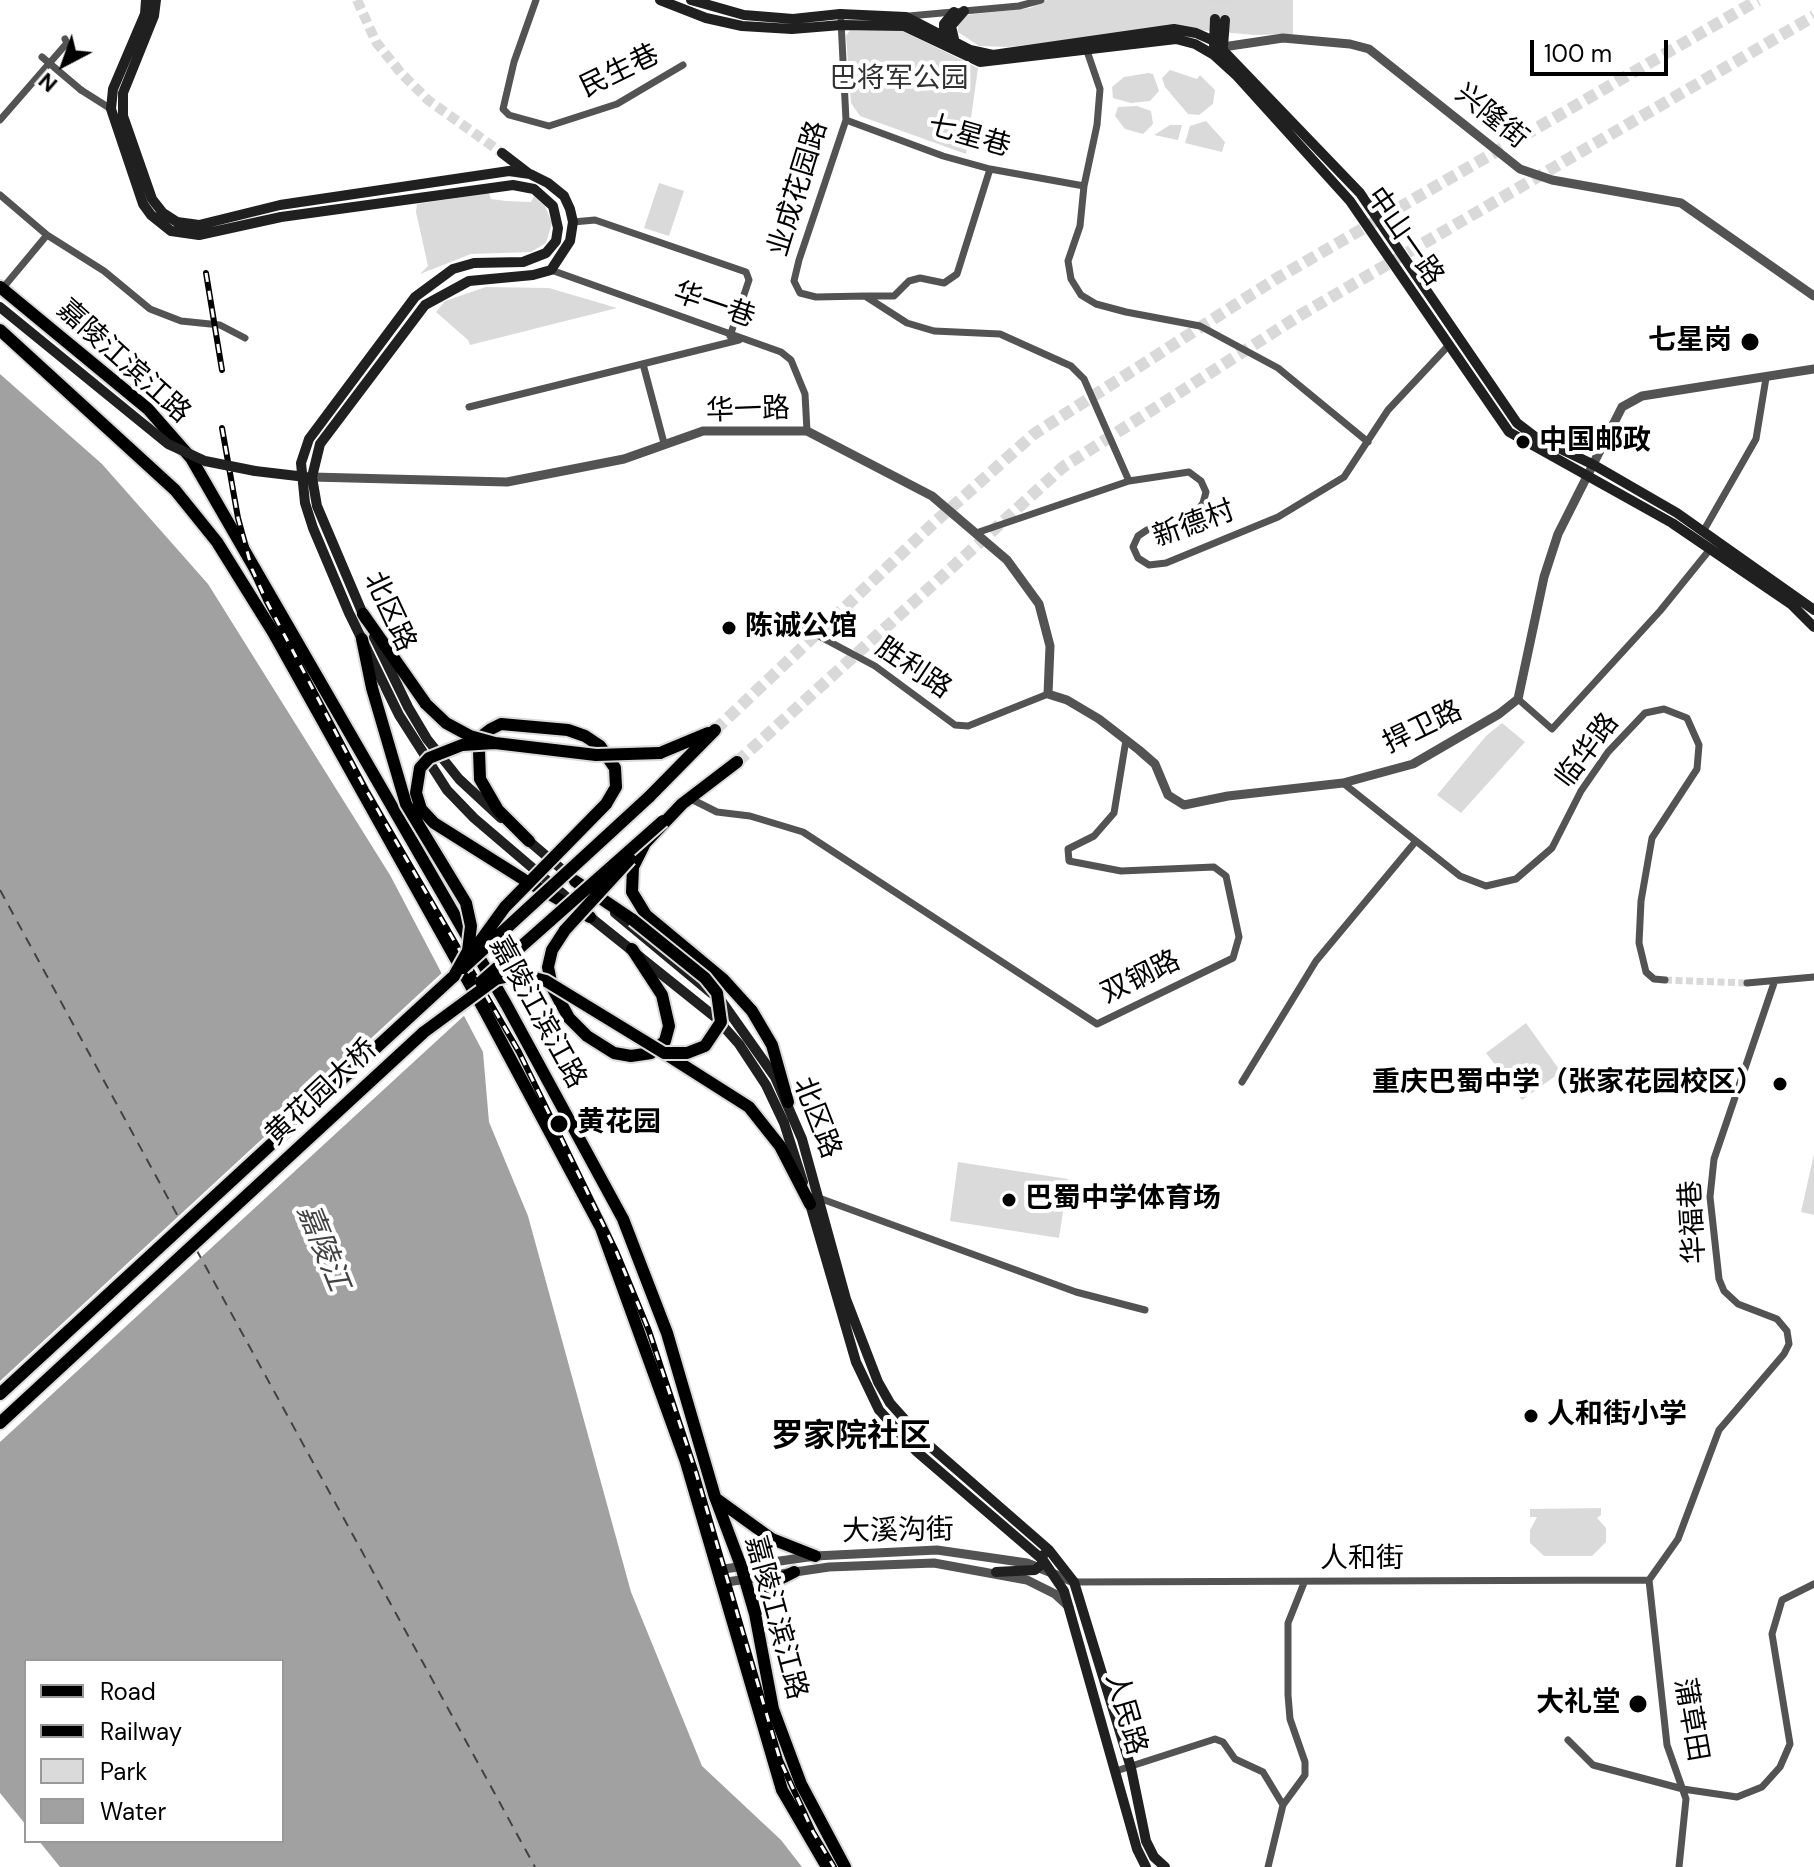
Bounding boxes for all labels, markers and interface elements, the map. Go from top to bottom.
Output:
north arrow [24,24,104,104]
scale bar [1534,24,1672,74]
street label: 民生巷 [575,38,665,106]
text: 100 m [1544,38,1612,69]
park label: 巴将军公园 [829,63,969,97]
text: N [32,66,64,99]
street label: 兴隆街 [1448,78,1534,156]
street label: 七星巷 [924,109,1014,165]
street label: 业成花园路 [762,117,836,261]
street label: 中山一路 [1358,181,1450,293]
street label: 华一巷 [669,276,759,336]
street label: 嘉陵江滨江路 [49,293,197,431]
place label: 七星岗 [1648,325,1732,359]
marker: 七星岗 [1739,331,1761,353]
street label: 华一路 [705,393,791,429]
place label: 中国邮政 [1539,425,1651,459]
marker: 中国邮政 [1514,433,1532,451]
street label: 新德村 [1149,495,1239,555]
street label: 北区路 [356,567,422,657]
place label: 陈诚公馆 [745,611,857,645]
marker: 陈诚公馆 [720,619,738,637]
street label: 胜利路 [869,632,957,706]
street label: 捍卫路 [1378,694,1468,762]
street label: 临华路 [1549,707,1627,795]
street label: 嘉陵江滨江路 [482,931,592,1095]
street label: 双钢路 [1096,944,1186,1012]
street label: 黄花园大桥 [259,1033,385,1153]
place label: 重庆巴蜀中学（张家花园校区） [1372,1067,1764,1101]
street label: 北区路 [785,1073,847,1163]
marker: 重庆巴蜀中学（张家花园校区） [1771,1075,1789,1093]
place label: 黄花园 [577,1107,661,1141]
marker: 黄花园 [548,1113,570,1135]
street label: 华福巷 [1675,1179,1713,1265]
place label: 巴蜀中学体育场 [1025,1183,1221,1217]
marker: 巴蜀中学体育场 [1000,1191,1018,1209]
water label: 嘉陵江 [288,1200,356,1296]
place label: 人和街小学 [1547,1399,1687,1433]
marker: 人和街小学 [1522,1407,1540,1425]
district label: 罗家院社区 [771,1419,931,1457]
street label: 大溪沟街 [842,1514,954,1550]
street label: 嘉陵江滨江路 [737,1533,813,1703]
street label: 人和街 [1320,1543,1404,1577]
legend [24,1659,284,1843]
street label: 人民路 [1097,1669,1153,1759]
text: Road [100,1676,156,1707]
street label: 蒲草田 [1666,1676,1714,1764]
place label: 大礼堂 [1536,1687,1620,1721]
marker: 大礼堂 [1627,1693,1649,1715]
text: Railway [100,1716,182,1747]
text: Park [100,1756,147,1787]
text: Water [100,1796,166,1827]

